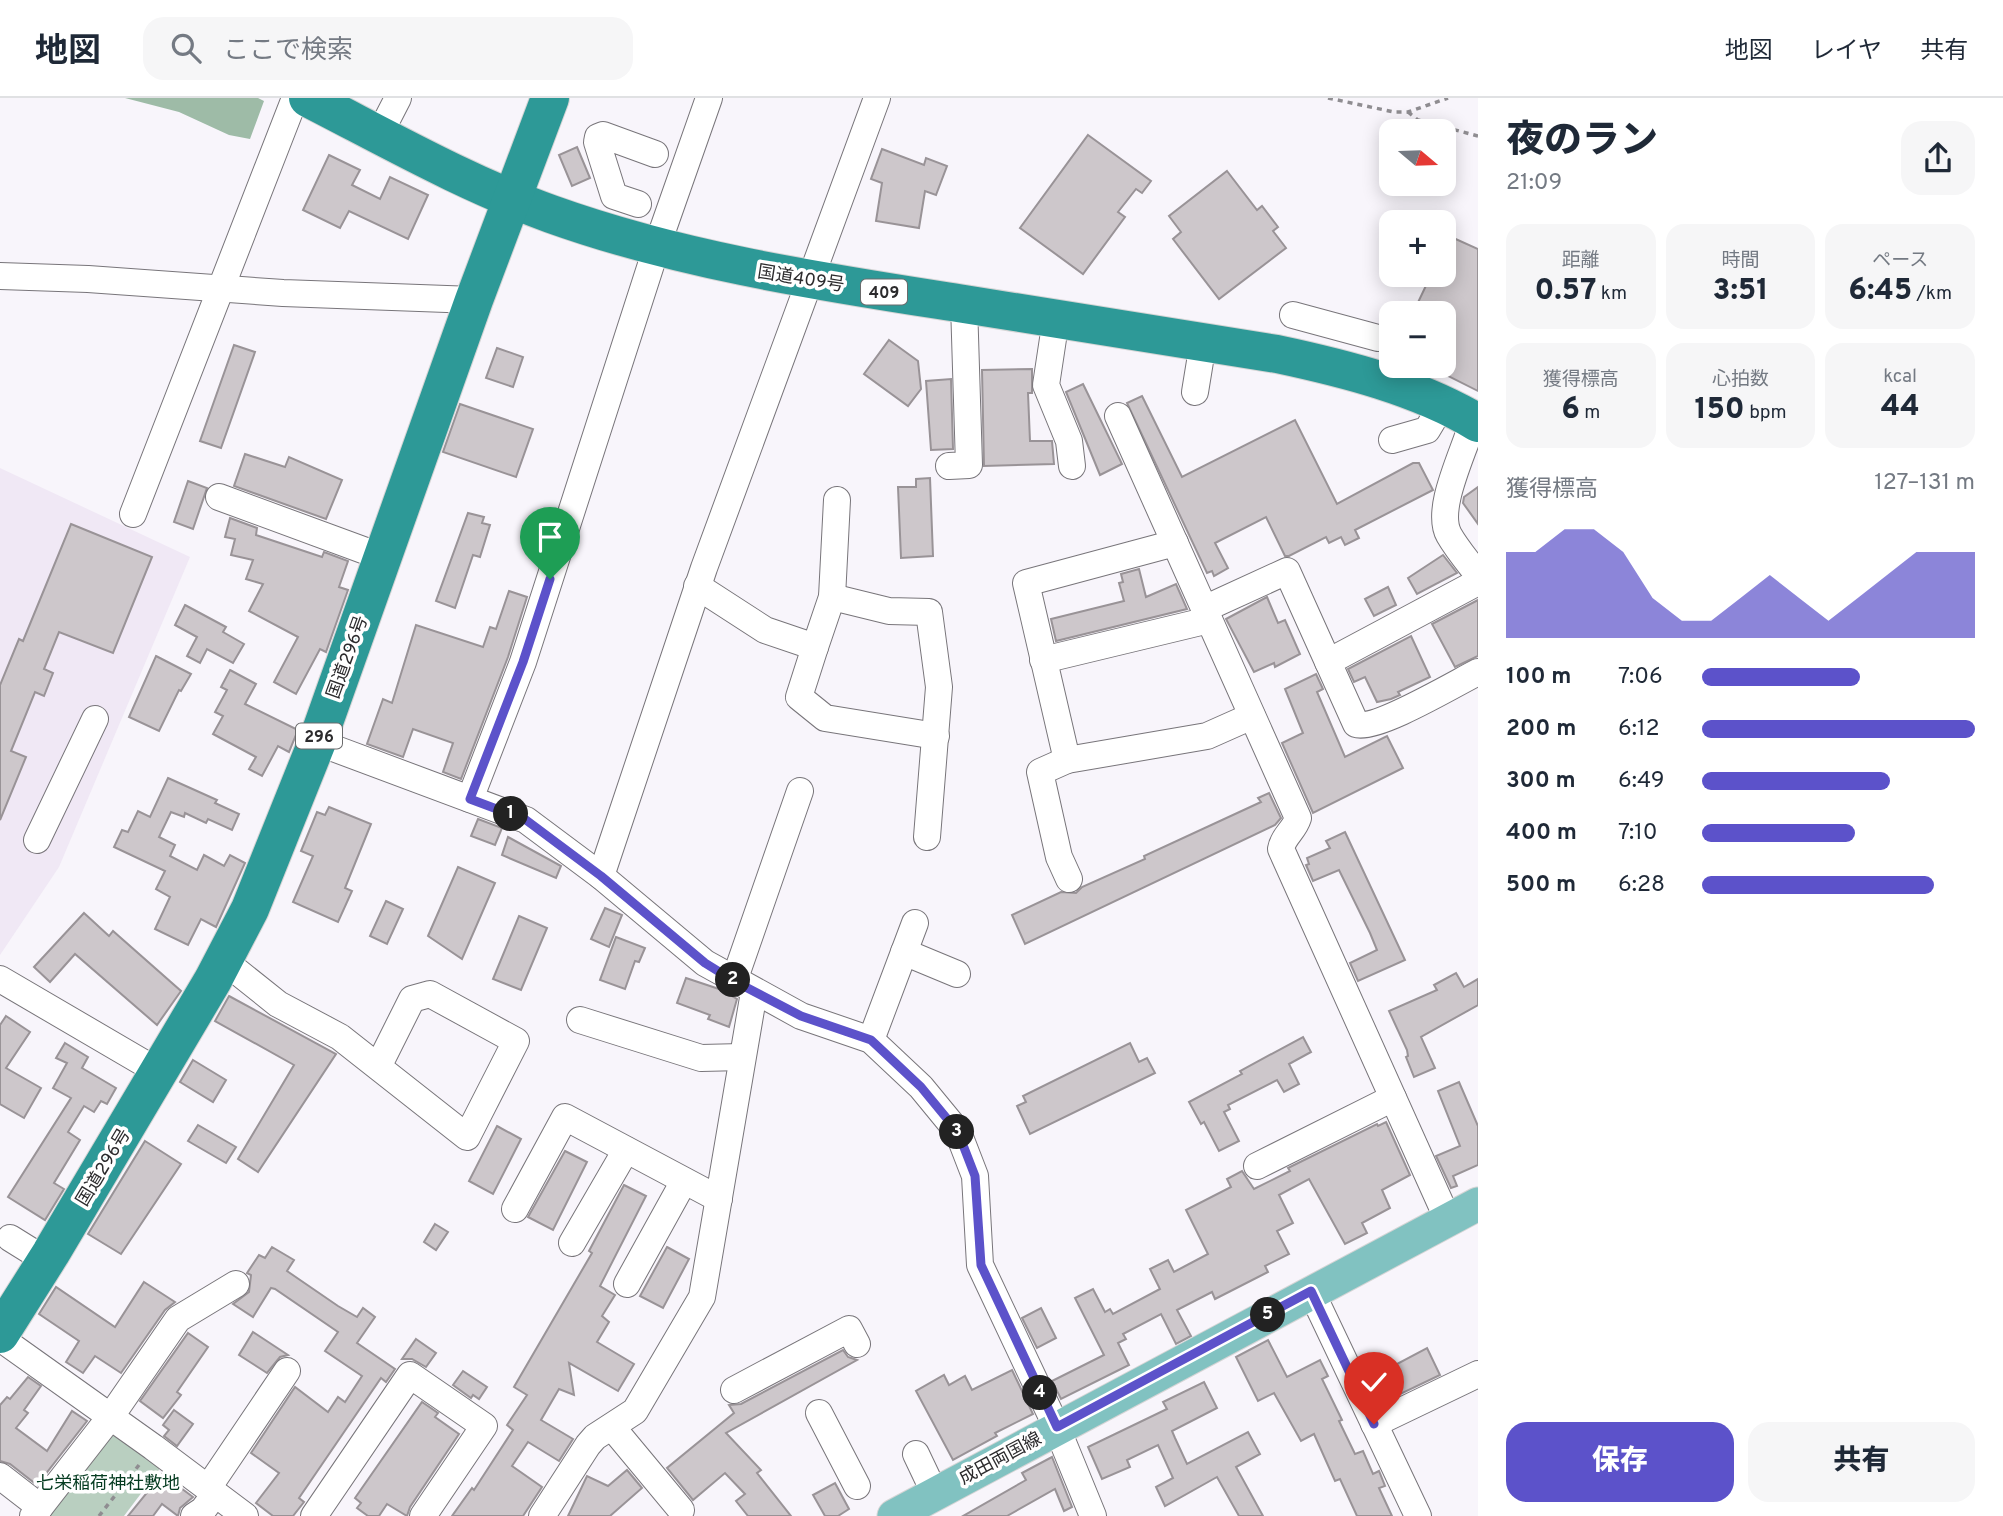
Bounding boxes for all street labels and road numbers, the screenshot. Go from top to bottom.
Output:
street label: 国道409号 [756,261,846,298]
road number: 409 [861,280,907,304]
street label: 国道296号 [323,613,374,702]
road number: 296 [296,723,342,748]
street label: 国道296号 [72,1125,136,1211]
street label: 成田両国線 [956,1428,1046,1491]

